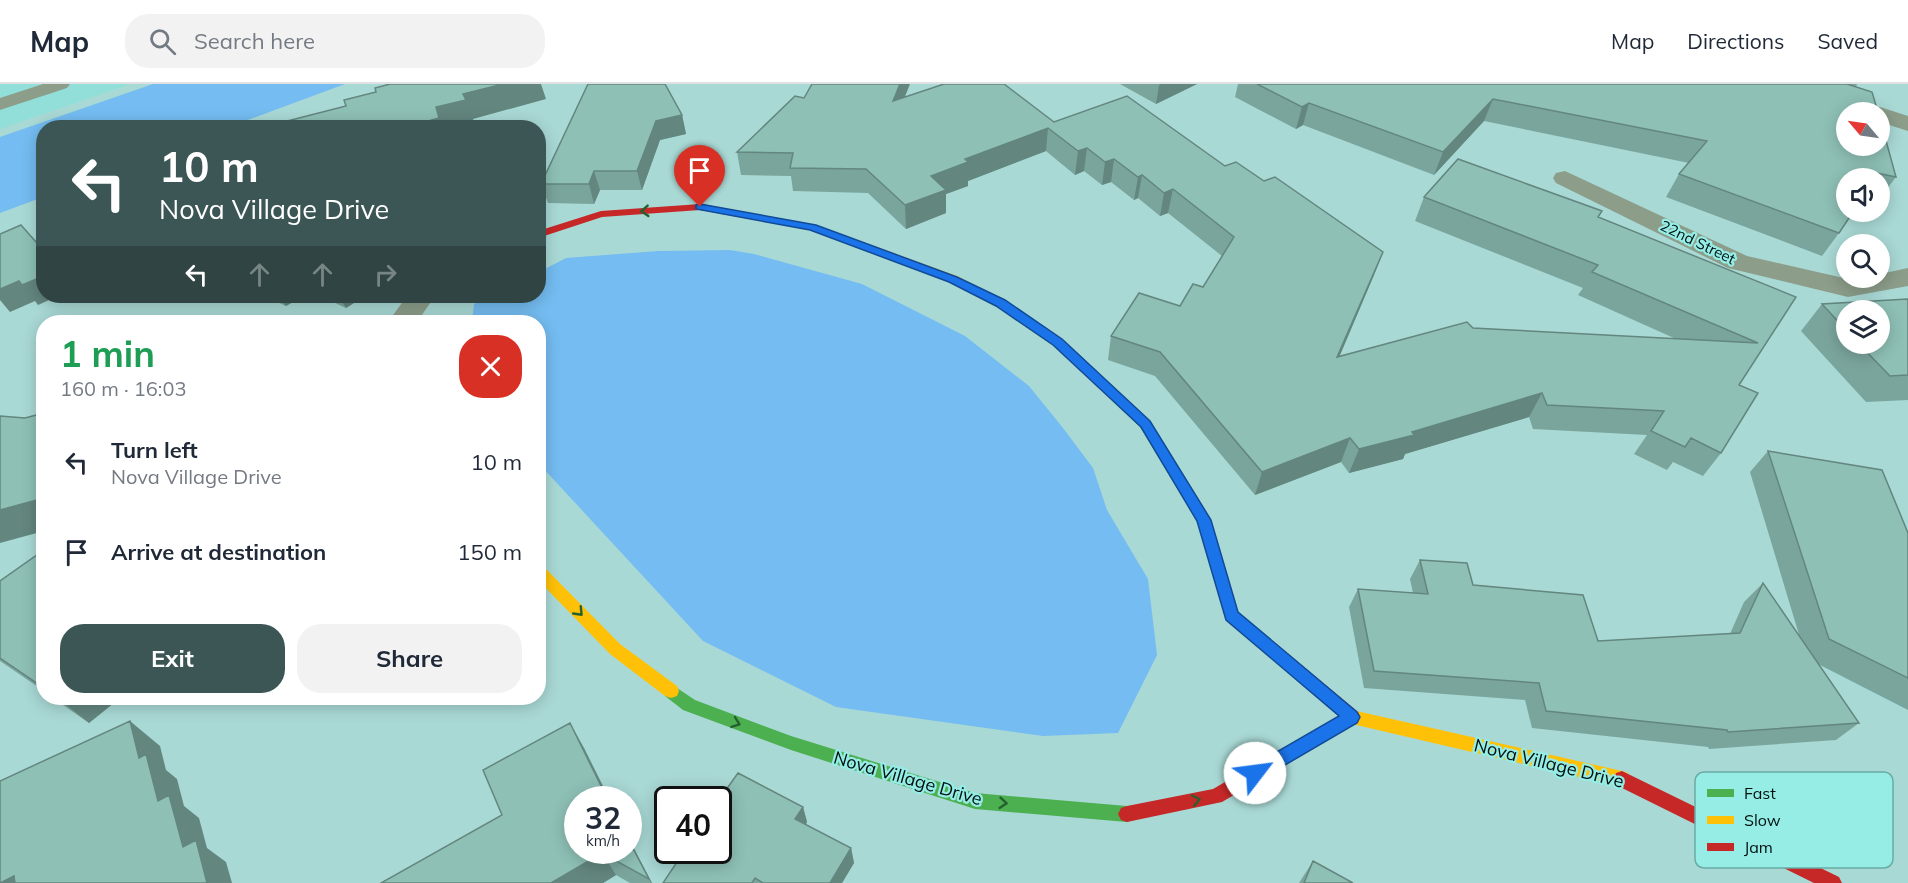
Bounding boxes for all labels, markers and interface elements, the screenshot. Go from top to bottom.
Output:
search box [125,14,545,68]
text: Map [30,24,89,59]
icon: search [146,25,179,58]
text: Search here [194,27,315,55]
text: Map [1611,28,1654,54]
text: Directions [1687,28,1784,54]
text: Saved [1817,28,1878,54]
north arrow [1836,102,1890,156]
map controls [1836,102,1890,354]
text: 10 m [159,140,259,193]
icon: left [60,144,138,222]
pin [674,145,725,207]
icon: arrive [683,154,716,187]
button: sound [1836,168,1890,222]
text: Nova Village Drive [159,192,389,226]
one-way arrow [641,204,650,217]
street label: 22nd Street [1657,216,1739,268]
button: search [1836,234,1890,288]
icon: left [180,258,213,291]
icon: ahead [243,258,276,291]
icon: ahead [306,258,339,291]
icon: right [369,258,402,291]
button: layers [1836,300,1890,354]
text: 1 min [60,331,155,376]
button: close [459,335,522,398]
text: 160 m · 16:03 [60,376,186,401]
text: Turn left [111,436,198,464]
icon: left [60,446,93,479]
text: 10 m [471,448,522,476]
text: Nova Village Drive [111,464,282,489]
icon: arrive [60,536,93,569]
text: Arrive at destination [111,538,326,566]
text: 150 m [457,538,522,566]
one-way arrow [572,606,583,616]
button: Exit [60,624,285,693]
button: Share [297,624,522,693]
one-way arrow [730,716,741,728]
street label: Nova Village Drive [1472,733,1626,793]
position arrow [1223,741,1287,805]
street label: Nova Village Drive [831,746,985,810]
legend [1695,772,1893,868]
text: Fast [1744,783,1776,803]
speed limit sign: 40 [654,786,732,864]
one-way arrow [1191,794,1201,807]
one-way arrow [998,796,1007,809]
text: 32 [585,799,621,837]
text: Slow [1744,810,1781,830]
text: km/h [586,831,620,850]
text: Jam [1744,837,1773,857]

